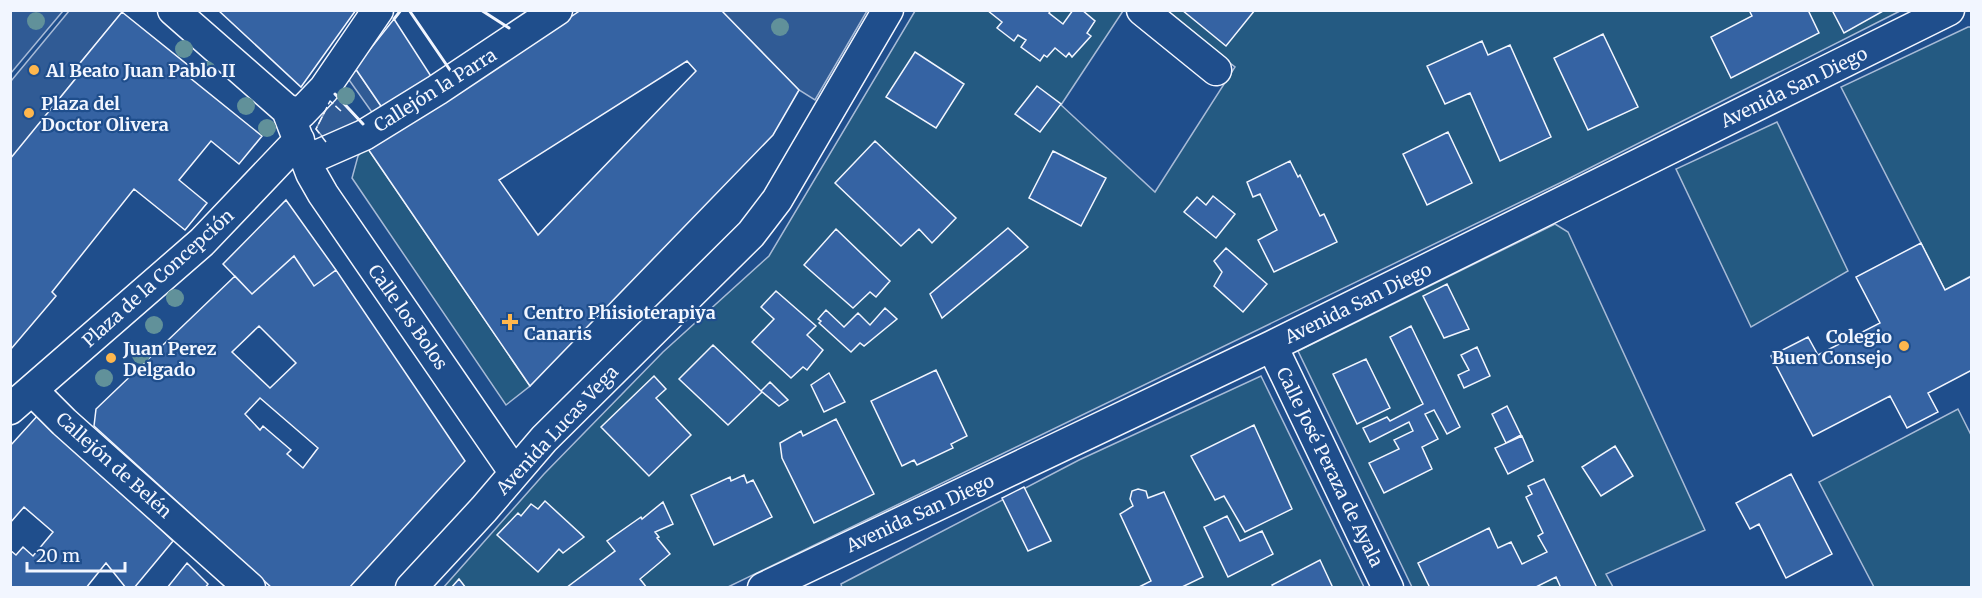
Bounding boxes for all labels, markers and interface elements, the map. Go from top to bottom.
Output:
street label: Avenida San Diego [1716,42,1871,133]
street label: Callejón la Parra [369,43,501,137]
place label: Al Beato Juan Pablo II [45,59,236,82]
marker: Al Beato Juan Pablo II [27,63,41,77]
place label: Plaza del Doctor Olivera [41,92,169,136]
marker: Plaza del Doctor Olivera [22,106,36,120]
street label: Plaza de la Concepción [78,204,238,352]
street label: Avenida San Diego [1280,258,1435,349]
street label: Calle los Bolos [363,260,453,374]
place label: Centro Phisioterapiya Canaris [524,301,716,345]
marker: Centro Phisioterapiya Canaris [501,313,519,331]
place label: Colegio Buen Consejo [1772,325,1892,369]
place label: Juan Perez Delgado [122,337,217,381]
marker: Colegio Buen Consejo [1897,339,1911,353]
marker: Juan Perez Delgado [104,351,118,365]
street label: Avenida Lucas Vega [490,360,623,500]
street label: Calle José Peraza de Ayala [1272,363,1389,571]
street label: Callejón de Belén [51,407,177,523]
street label: Avenida San Diego [842,469,998,558]
scale bar [27,535,124,573]
text: 20 m [36,544,80,567]

